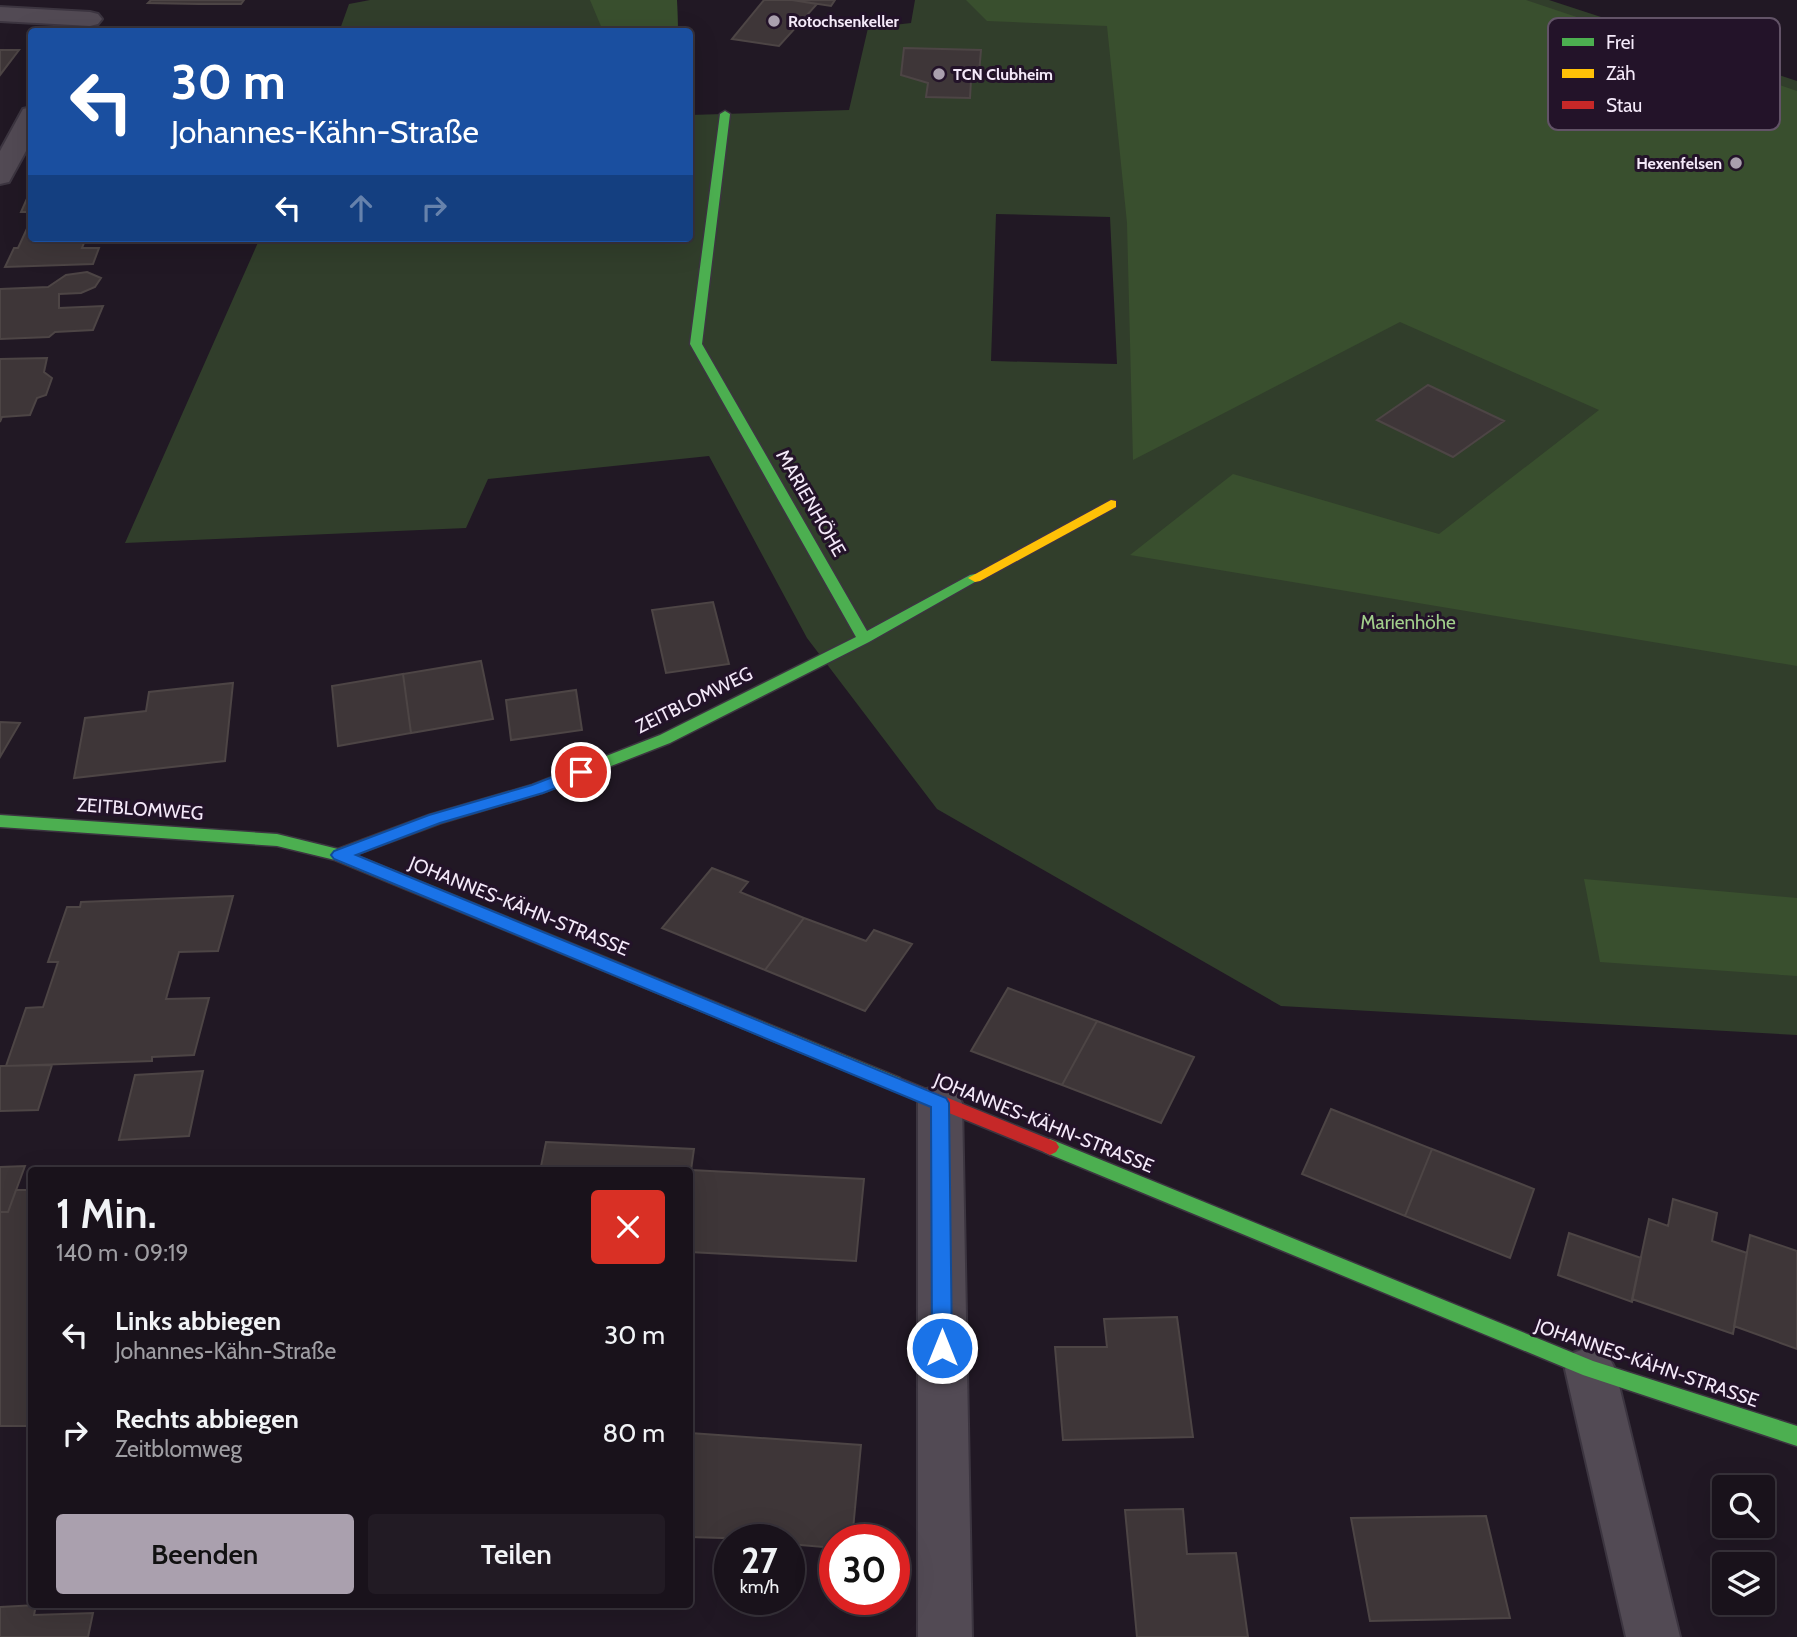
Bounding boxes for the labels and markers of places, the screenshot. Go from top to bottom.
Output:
place label: Rotochsenkeller [788,12,900,31]
marker: Rotochsenkeller [766,13,782,29]
place label: TCN Clubheim [953,65,1053,84]
marker: TCN Clubheim [931,66,947,82]
place label: Hexenfelsen [1636,154,1722,173]
marker: Hexenfelsen [1728,155,1744,171]
pin [551,742,611,802]

